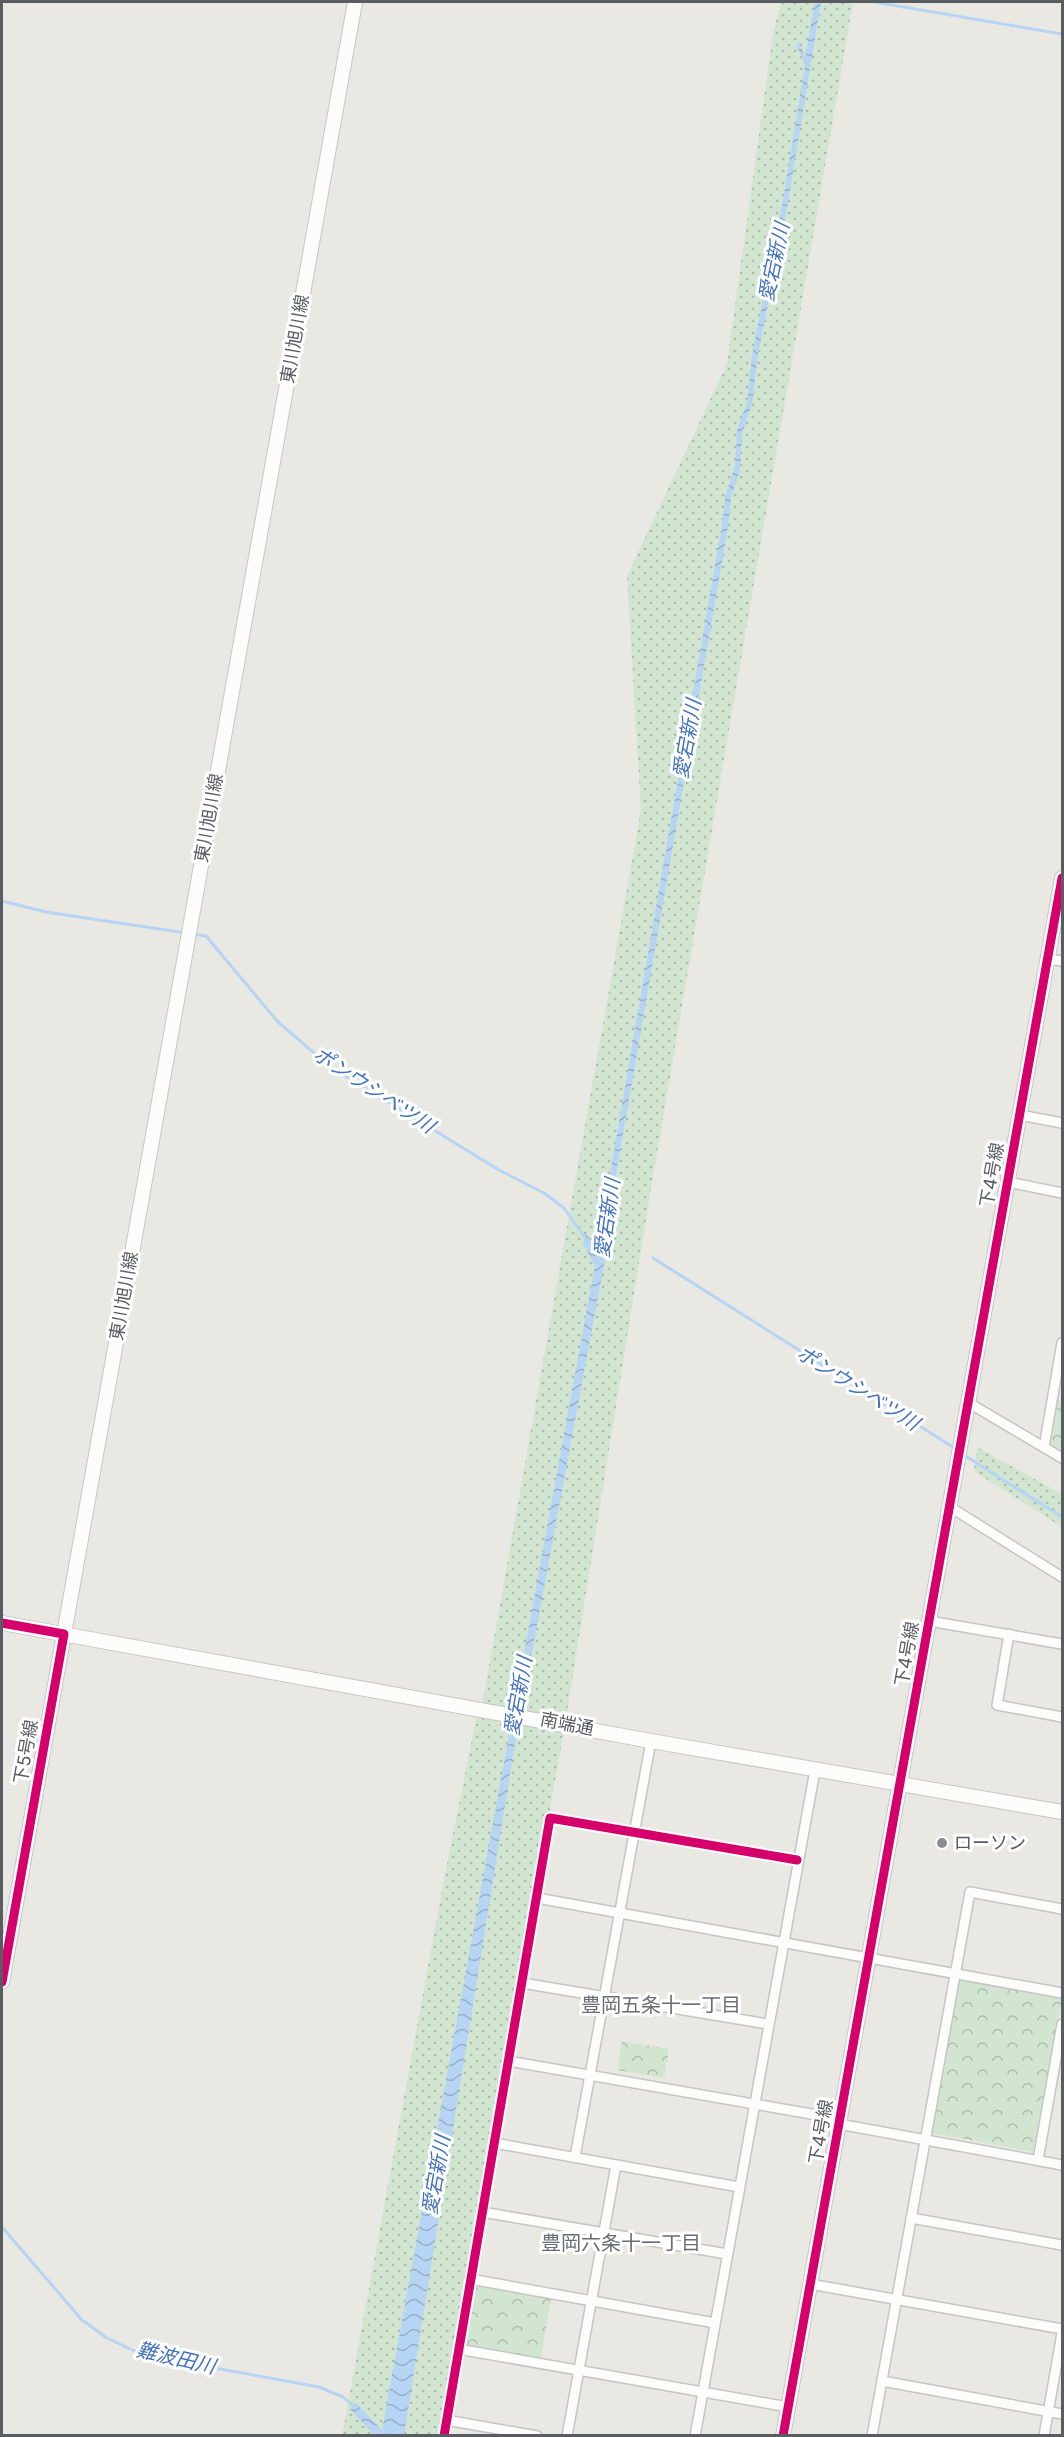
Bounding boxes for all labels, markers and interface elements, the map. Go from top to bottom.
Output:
water label: 愛宕新川 [754,218,794,304]
street label: 東川旭川線 [276,293,313,385]
water label: 愛宕新川 [668,696,706,780]
street label: 東川旭川線 [190,772,227,864]
water label: ポンウシベツ川 [309,1042,441,1139]
street label: 下4号線 [975,1141,1008,1209]
water label: 愛宕新川 [590,1175,625,1259]
street label: 東川旭川線 [105,1250,142,1342]
water label: ポンウシベツ川 [792,1341,925,1436]
street label: 下4号線 [890,1620,923,1688]
water label: 愛宕新川 [499,1653,537,1737]
street label: 南端通 [539,1708,596,1739]
street label: 下5号線 [10,1718,41,1786]
place label: ローソン [954,1832,1026,1853]
marker: ローソン [935,1836,949,1850]
district label: 豊岡五条十一丁目 [581,1993,741,2017]
street label: 下4号線 [804,2098,837,2166]
water label: 愛宕新川 [417,2132,455,2216]
district label: 豊岡六条十一丁目 [541,2231,701,2255]
water label: 難波田川 [134,2337,220,2379]

